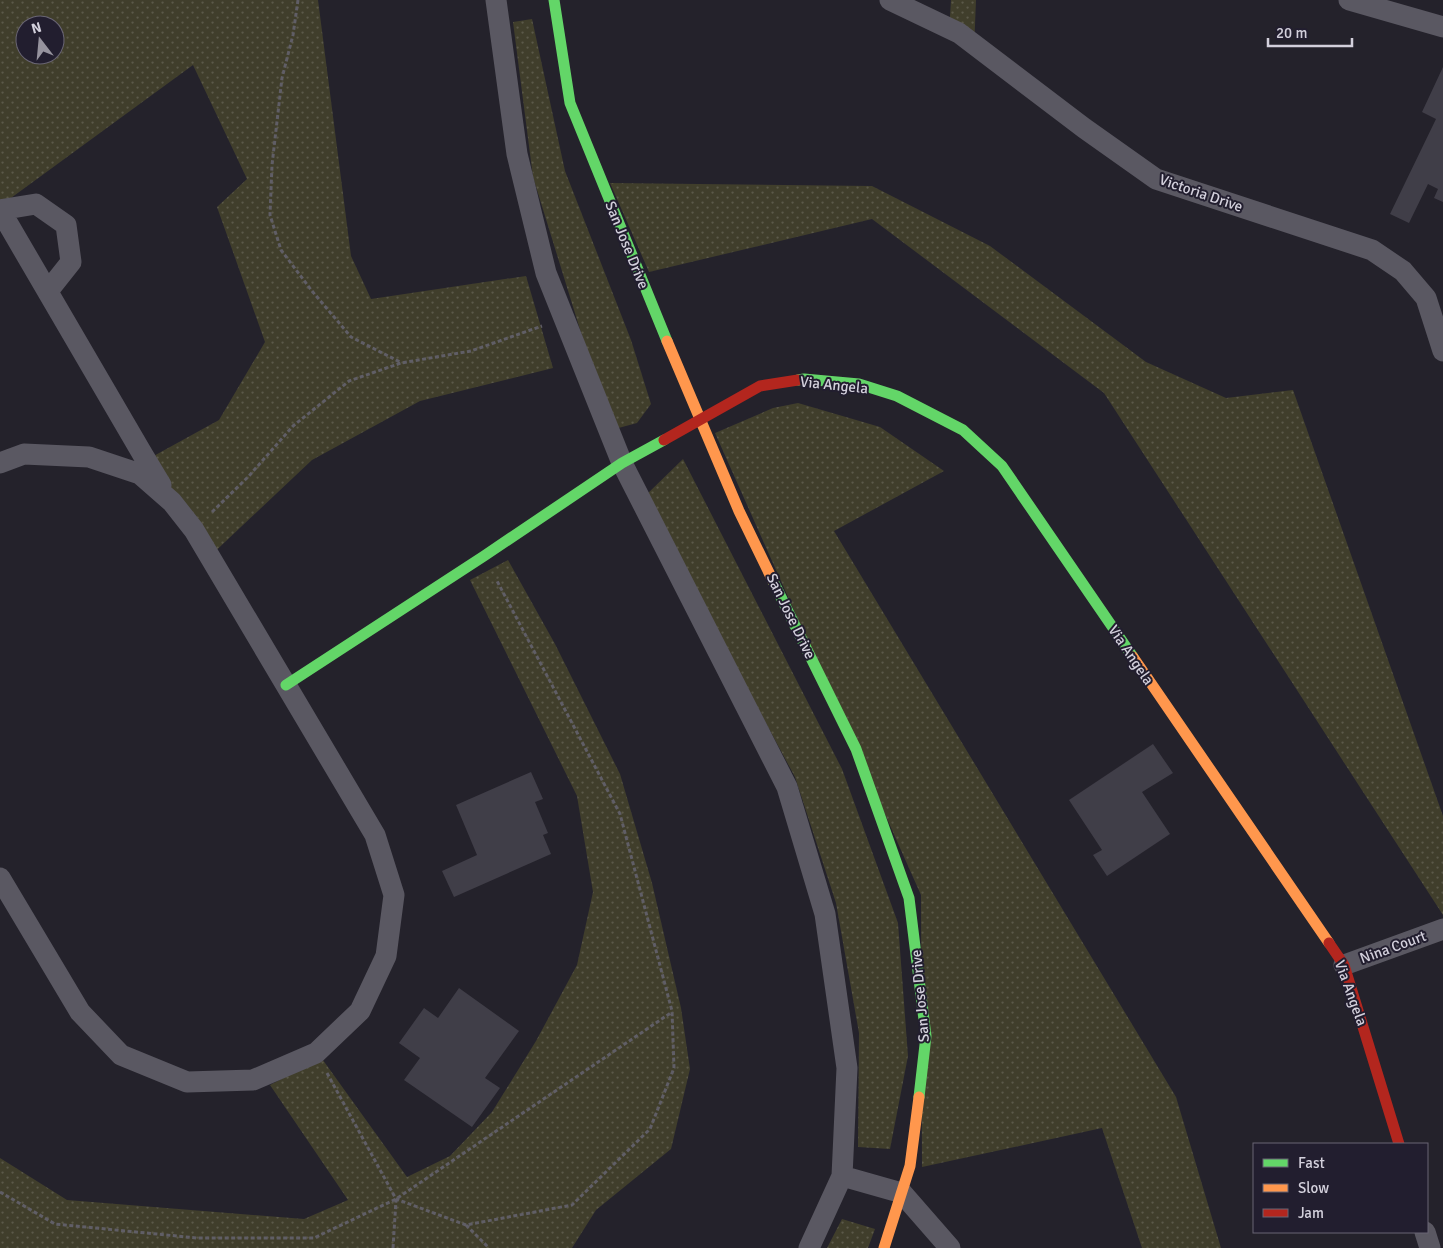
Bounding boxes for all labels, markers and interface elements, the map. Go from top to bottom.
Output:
north arrow [15,15,65,65]
scale bar [1268,15,1352,47]
text: N [30,18,44,37]
text: 20 m [1276,24,1307,42]
street label: Victoria Drive [1157,170,1245,216]
street label: San Jose Drive [601,199,653,291]
street label: Via Angela [799,372,869,398]
street label: San Jose Drive [763,570,819,662]
street label: Via Angela [1104,622,1158,688]
street label: Nina Court [1357,927,1429,967]
street label: San Jose Drive [907,949,933,1043]
street label: Via Angela [1331,958,1371,1028]
legend [1253,1143,1428,1233]
text: Fast [1298,1154,1325,1172]
text: Slow [1298,1179,1329,1197]
text: Jam [1298,1204,1324,1222]

